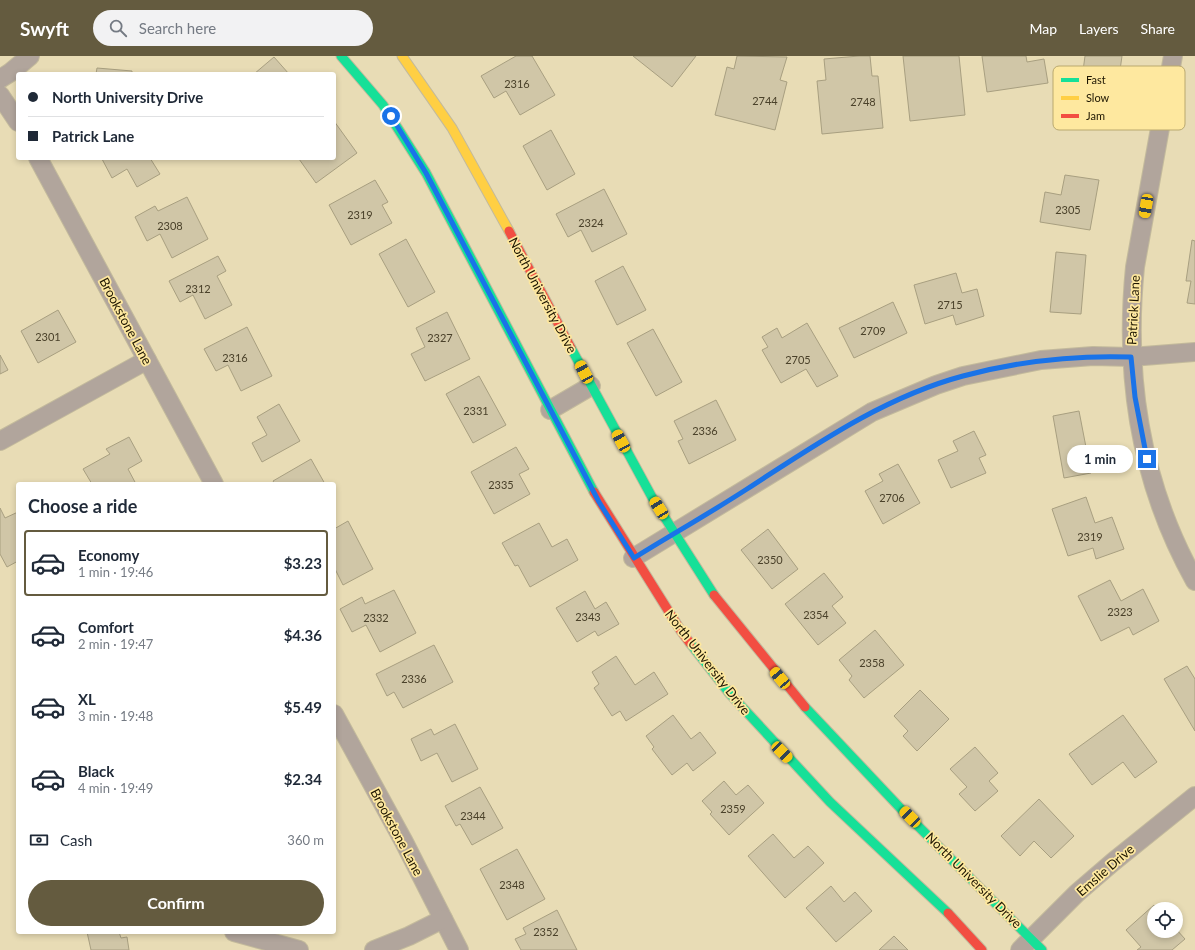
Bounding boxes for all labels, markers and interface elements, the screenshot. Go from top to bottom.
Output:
search box [93,10,373,46]
text: Swyft [20,17,69,40]
icon: search [107,17,129,39]
text: Search here [139,19,216,37]
text: Map [1029,20,1057,37]
text: Layers [1079,20,1119,37]
text: Share [1141,20,1175,37]
legend [1053,66,1185,130]
text: Fast [1086,73,1106,86]
house number: 2316 [504,77,530,90]
text: North University Drive [52,88,203,106]
text: Slow [1086,91,1110,104]
house number: 2744 [752,94,778,107]
house number: 2748 [850,95,876,108]
route start [382,107,400,125]
text: Jam [1086,109,1105,122]
text: Patrick Lane [52,127,134,145]
car [1138,193,1154,219]
house number: 2305 [1055,203,1081,216]
house number: 2319 [347,208,373,221]
house number: 2324 [578,216,604,229]
house number: 2308 [157,219,183,232]
street label: North University Drive [506,234,580,356]
street label: Brookstone Lane [96,275,156,367]
street label: Patrick Lane [1123,275,1143,345]
house number: 2312 [185,282,211,295]
house number: 2715 [937,298,963,311]
house number: 2709 [860,324,886,337]
house number: 2301 [35,330,61,343]
house number: 2327 [427,331,453,344]
house number: 2316 [222,351,248,364]
house number: 2705 [785,353,811,366]
car [573,359,595,385]
house number: 2331 [463,404,489,417]
house number: 2336 [692,424,718,437]
car [610,428,632,454]
callout: 1 min [1067,445,1133,473]
route end [1138,450,1156,468]
text: 1 min [1084,451,1116,467]
house number: 2335 [488,478,514,491]
house number: 2706 [879,491,905,504]
text: Choose a ride [28,495,137,517]
car [648,495,670,521]
house number: 2319 [1077,530,1103,543]
icon: car [30,545,66,581]
text: Economy [78,546,139,564]
house number: 2350 [757,553,783,566]
text: $3.23 [284,554,322,572]
text: 1 min · 19:46 [78,564,153,580]
house number: 2323 [1107,605,1133,618]
street label: North University Drive [662,606,754,718]
house number: 2354 [803,608,829,621]
house number: 2343 [575,610,601,623]
house number: 2332 [363,611,389,624]
icon: car [30,617,66,653]
text: Comfort [78,618,134,636]
text: $4.36 [284,626,322,644]
text: 2 min · 19:47 [78,636,153,652]
house number: 2358 [859,656,885,669]
car [768,665,792,691]
house number: 2336 [401,672,427,685]
icon: car [30,689,66,725]
text: XL [78,690,96,708]
text: $5.49 [284,698,322,716]
text: 3 min · 19:48 [78,708,153,724]
car [769,739,795,765]
icon: car [30,761,66,797]
text: Black [78,762,114,780]
text: $2.34 [284,770,322,788]
text: 4 min · 19:49 [78,780,153,796]
street label: Brookstone Lane [367,786,427,878]
house number: 2359 [720,802,746,815]
car [897,804,923,830]
house number: 2344 [460,809,486,822]
icon: cash [28,829,50,851]
street label: North University Drive [923,829,1025,931]
text: Cash [60,831,92,849]
text: 360 m [287,832,324,848]
street label: Emslie Drive [1073,841,1137,899]
house number: 2348 [499,878,525,891]
button: Confirm [28,880,324,926]
map controls [1147,902,1183,938]
button: locate [1147,902,1183,938]
house number: 2352 [533,925,559,938]

